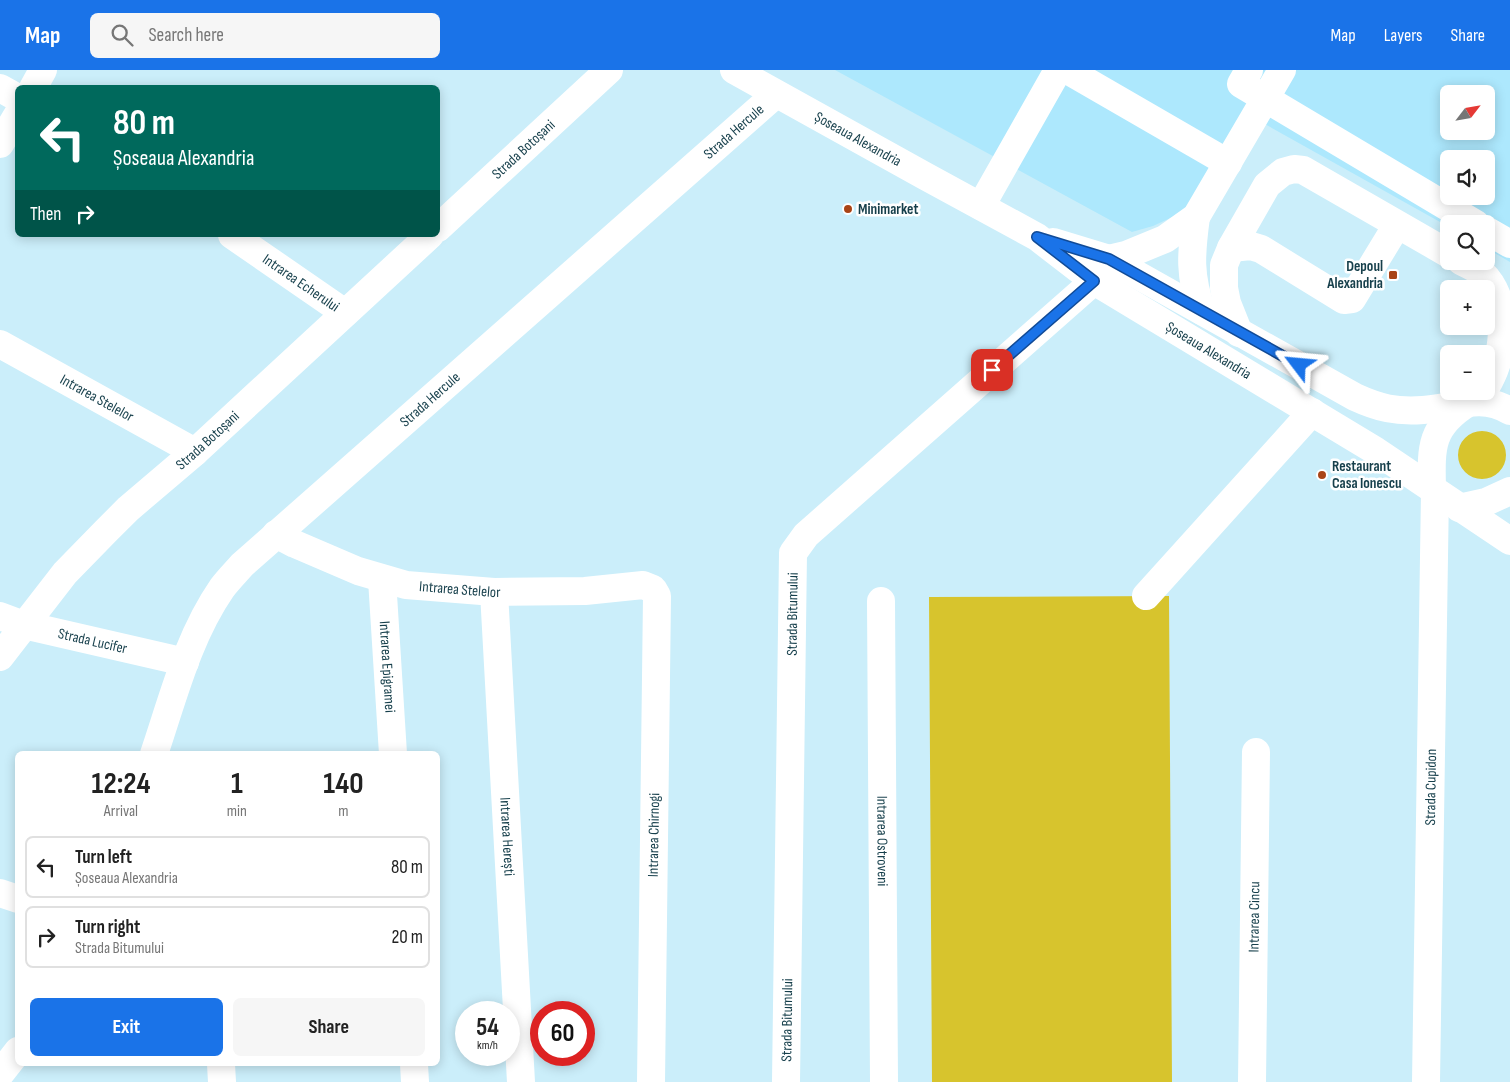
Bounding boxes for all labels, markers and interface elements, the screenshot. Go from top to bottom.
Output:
search box [90,13,440,58]
text: Map [25,21,60,50]
icon: search [108,21,136,49]
text: Search here [148,24,224,47]
text: Map [1331,25,1356,46]
text: Layers [1384,25,1423,46]
text: Share [1451,25,1485,46]
north arrow [1440,85,1495,140]
map controls [1440,85,1495,400]
street label: Strada Hercule [699,100,768,163]
text: 80 m [113,102,175,145]
icon: left [30,105,95,170]
street label: Șoseaua Alexandria [811,107,905,171]
street label: Strada Botoșani [488,115,559,183]
text: Șoseaua Alexandria [113,145,254,172]
button: sound [1440,150,1495,205]
icon: right [71,200,99,228]
place label: Minimarket [858,200,918,219]
text: Then [30,203,61,226]
marker: Minimarket [842,203,854,215]
button: search [1440,215,1495,270]
street label: Intrarea Echerului [259,250,343,316]
place label: Depoul Alexandria [1326,257,1383,293]
marker: Depoul Alexandria [1387,269,1399,281]
button: + [1440,280,1495,335]
street label: Șoseaua Alexandria [1163,317,1255,383]
position arrow [1272,338,1324,390]
button: − [1440,345,1495,400]
pin [971,349,1013,391]
icon: arrive [978,356,1006,384]
street label: Strada Hercule [396,368,464,431]
street label: Intrarea Stelelor [57,370,138,426]
street label: Strada Botoșani [172,406,243,474]
place label: Restaurant Casa Ionescu [1332,457,1402,493]
marker: Restaurant Casa Ionescu [1316,469,1328,481]
street label: Strada Bitumului [782,572,802,656]
street label: Intrarea Stelelor [419,577,501,602]
street label: Intrarea Epigramei [375,620,400,713]
street label: Strada Lucifer [56,624,130,658]
street label: Strada Cupidon [1420,749,1441,826]
text: 12:24 [91,766,150,802]
text: 1 [231,766,243,802]
text: 140 [323,766,364,802]
street label: Intrarea Chirnogi [644,792,664,877]
street label: Intrarea Ostroveni [873,796,892,887]
street label: Intrarea Herești [496,797,519,877]
text: Arrival [104,802,138,821]
text: min [227,802,247,821]
text: m [338,802,349,821]
text: Turn left [75,846,132,869]
icon: left [32,853,60,881]
text: 80 m [391,856,423,879]
text: Șoseaua Alexandria [75,869,178,888]
street label: Intrarea Cincu [1244,881,1264,953]
text: Turn right [75,916,140,939]
icon: right [32,923,60,951]
text: 20 m [391,926,423,949]
text: Strada Bitumului [75,939,164,958]
street label: Strada Bitumului [777,978,797,1062]
button: Exit [30,998,223,1056]
button: Share [233,998,425,1056]
speed limit sign: 60 [530,1001,595,1066]
text: 54 [476,1012,499,1043]
text: km/h [477,1038,498,1053]

